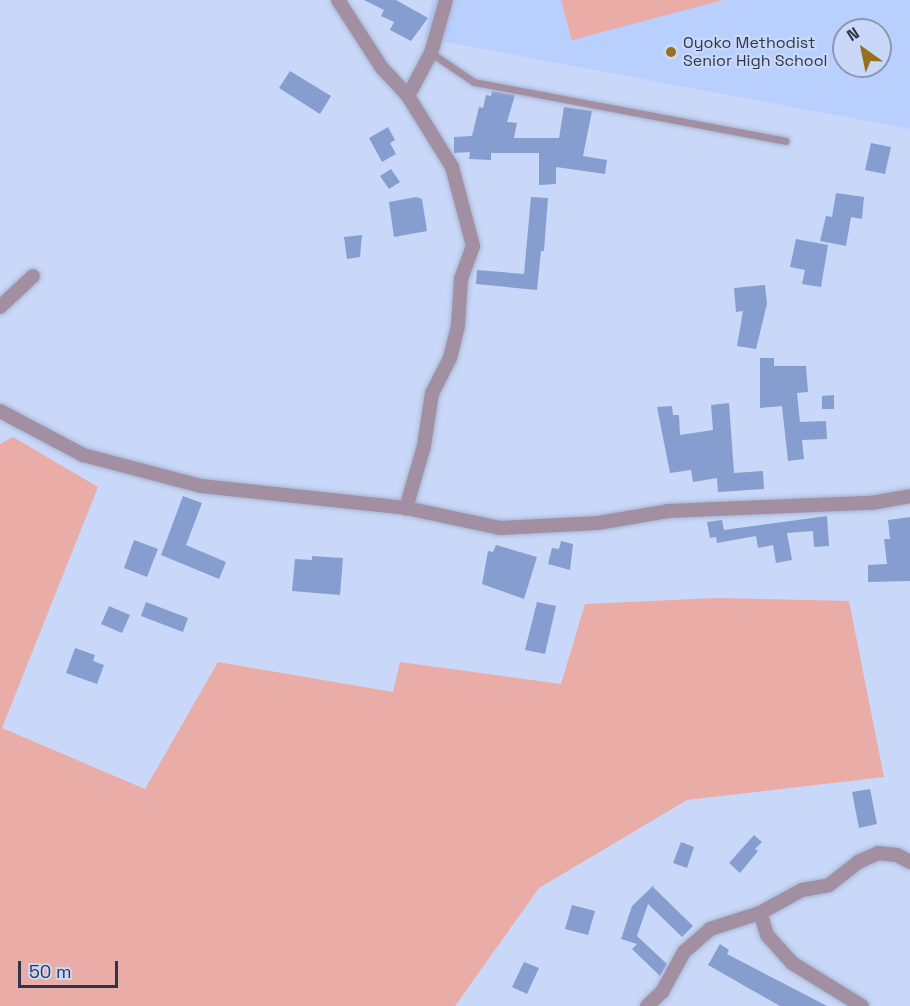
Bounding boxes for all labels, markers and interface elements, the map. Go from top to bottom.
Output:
north arrow [832,18,892,78]
text: N [843,22,863,46]
place label: Oyoko Methodist Senior High School [683,33,828,71]
marker: Oyoko Methodist Senior High School [664,45,678,59]
scale bar [21,949,122,987]
text: 50 m [29,960,71,983]

